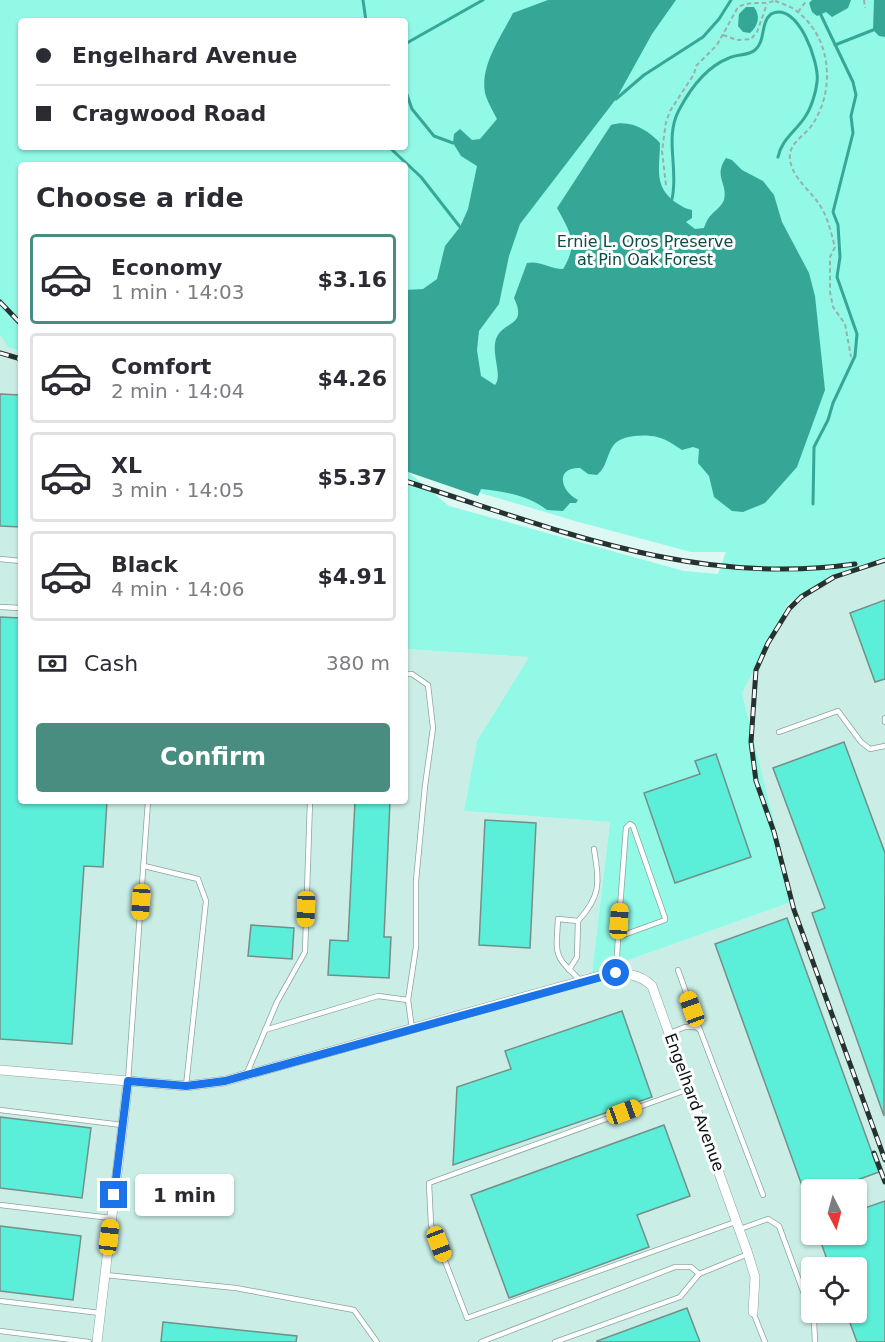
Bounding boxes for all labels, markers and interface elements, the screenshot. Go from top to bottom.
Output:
text: Engelhard Avenue [72,43,297,68]
text: Cragwood Road [72,101,266,126]
text: Choose a ride [36,182,244,213]
park label: Ernie L. Oros Preserve at Pin Oak Forest [557,232,733,269]
icon: car [39,252,93,306]
text: Economy [111,255,222,280]
text: $3.16 [317,267,387,292]
text: 1 min · 14:03 [111,280,245,304]
icon: car [39,351,93,405]
text: Comfort [111,354,211,379]
text: $4.26 [317,366,387,391]
text: 2 min · 14:04 [111,379,245,403]
icon: car [39,450,93,504]
text: XL [111,453,142,478]
text: $5.37 [317,465,387,490]
text: 3 min · 14:05 [111,478,245,502]
icon: car [39,549,93,603]
text: Black [111,552,178,577]
text: $4.91 [317,564,387,589]
text: 4 min · 14:06 [111,577,245,601]
icon: cash [36,647,69,680]
text: Cash [84,651,138,676]
text: 380 m [326,651,390,675]
button: Confirm [36,723,390,792]
car [131,883,151,921]
car [296,891,316,927]
car [609,902,629,940]
route start [602,959,629,986]
car [677,989,707,1029]
street label: Engelhard Avenue [661,1031,728,1174]
car [604,1097,644,1127]
callout: 1 min [135,1174,234,1216]
north arrow [801,1179,867,1245]
map controls [801,1179,867,1323]
route end [100,1181,127,1208]
text: 1 min [153,1183,216,1207]
car [98,1218,120,1256]
car [424,1224,454,1264]
button: locate [801,1257,867,1323]

